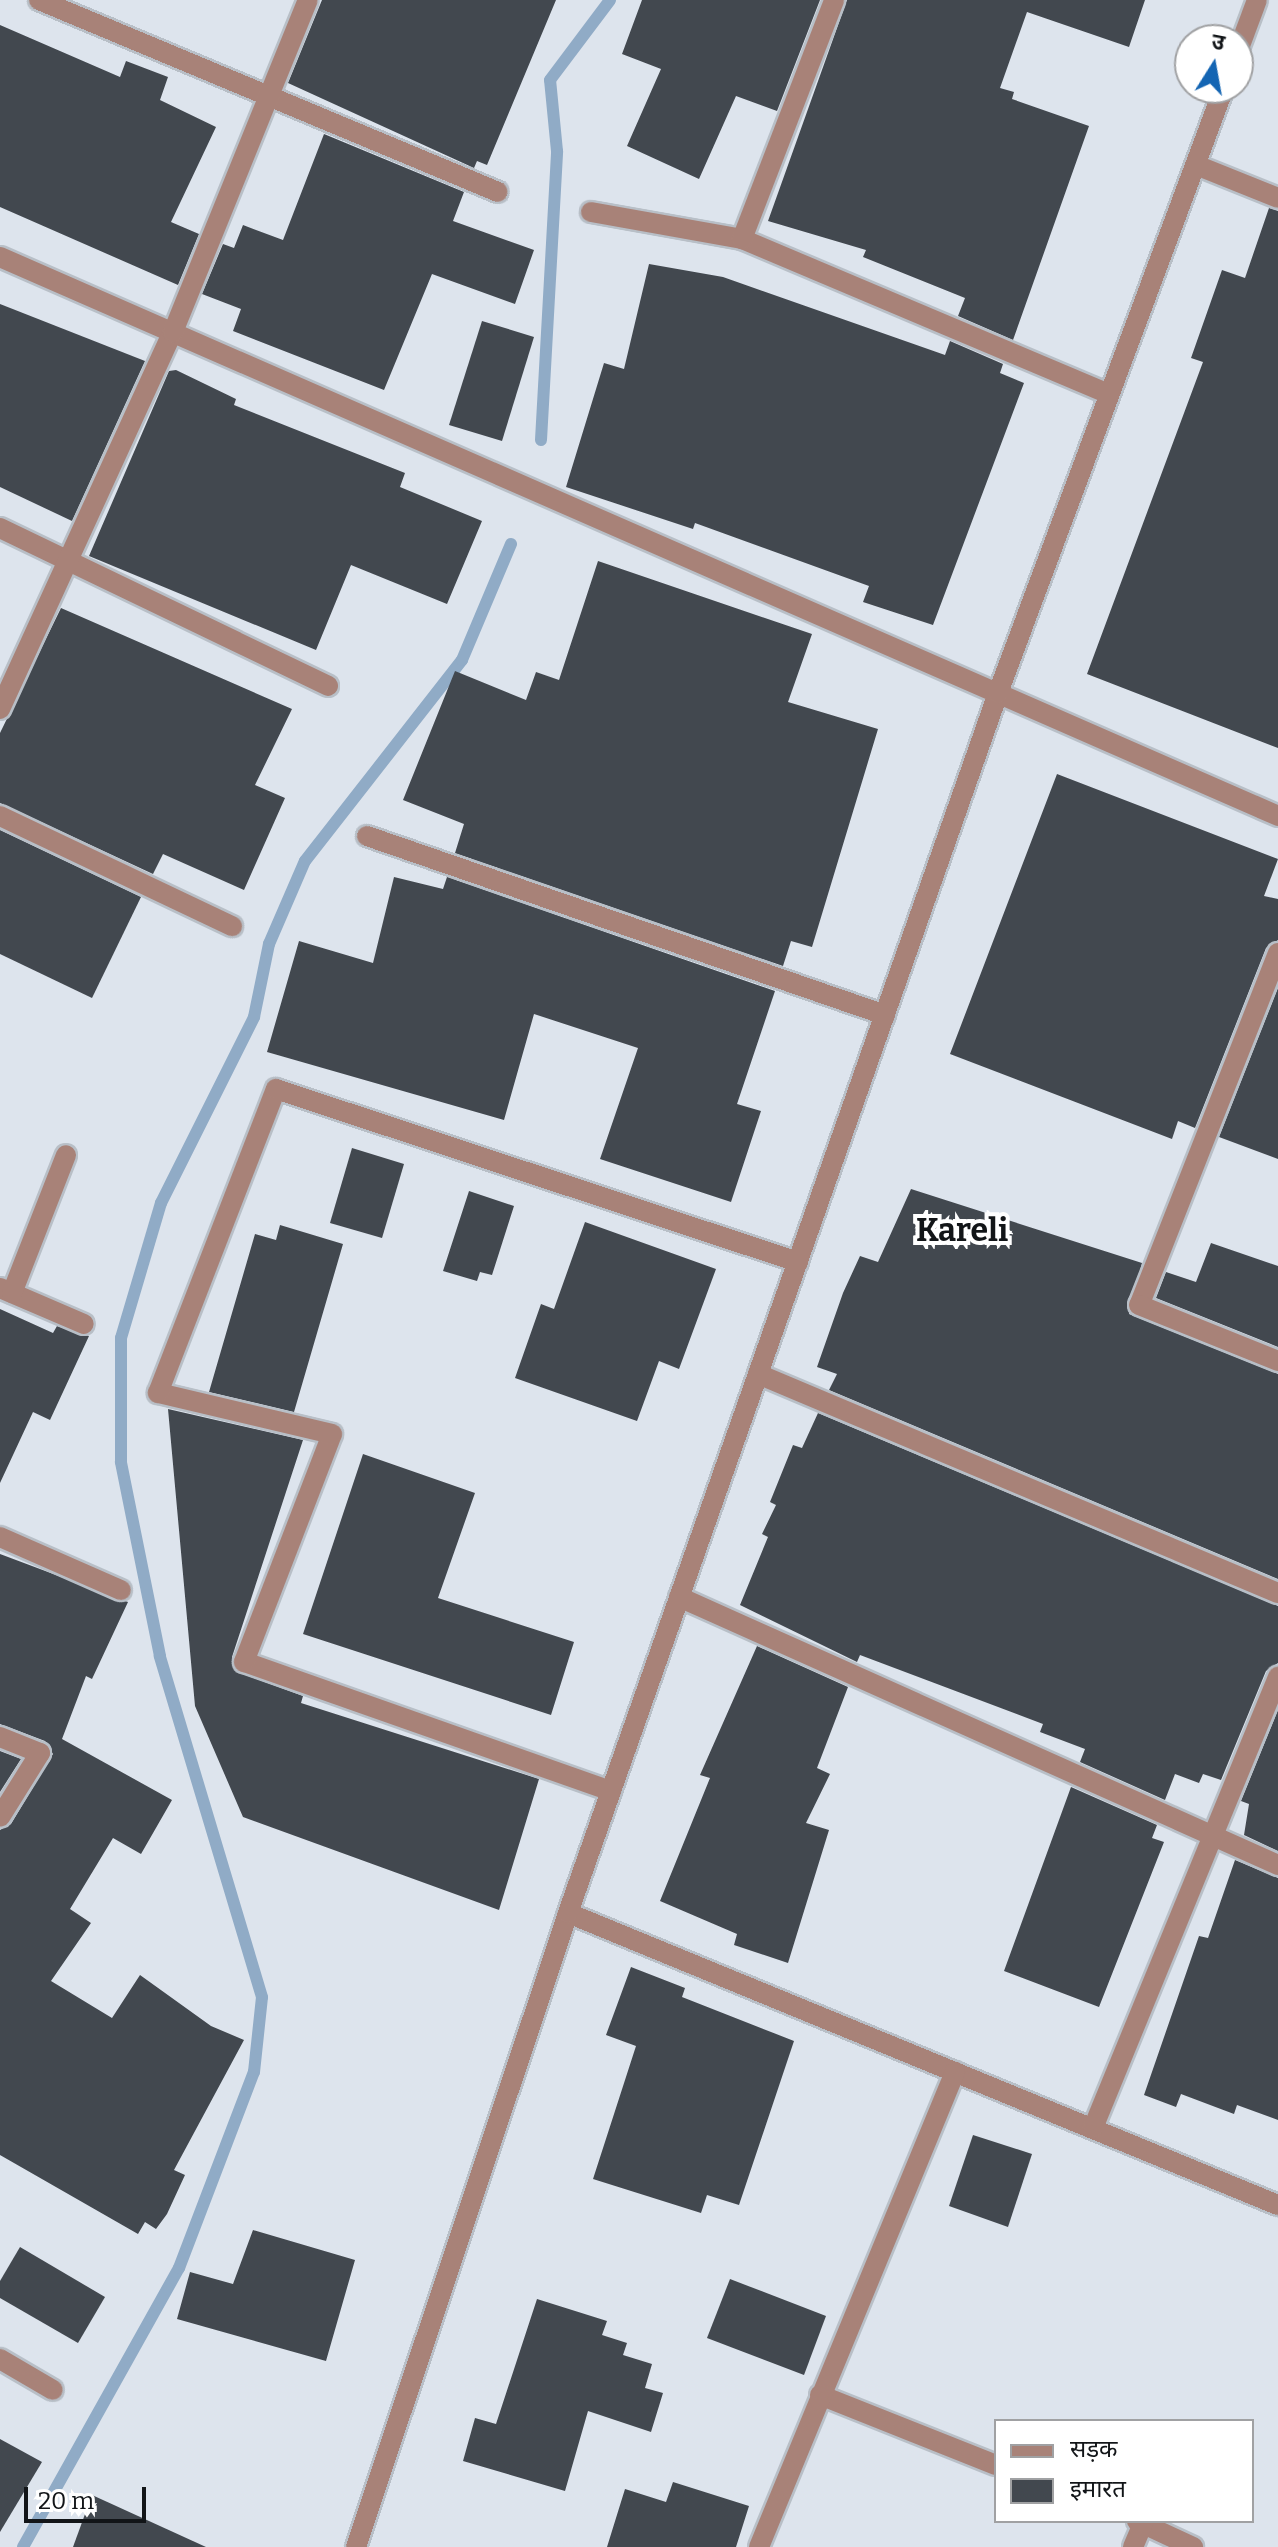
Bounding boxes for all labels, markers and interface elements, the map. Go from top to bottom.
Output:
north arrow [1174,24,1254,104]
text: उ [1209,27,1227,56]
district label: Kareli [916,1211,1008,1249]
legend [994,2419,1254,2523]
text: सड़क [1070,2435,1118,2463]
scale bar [28,2471,150,2521]
text: इमारत [1070,2475,1126,2503]
text: 20 m [38,2487,94,2515]

